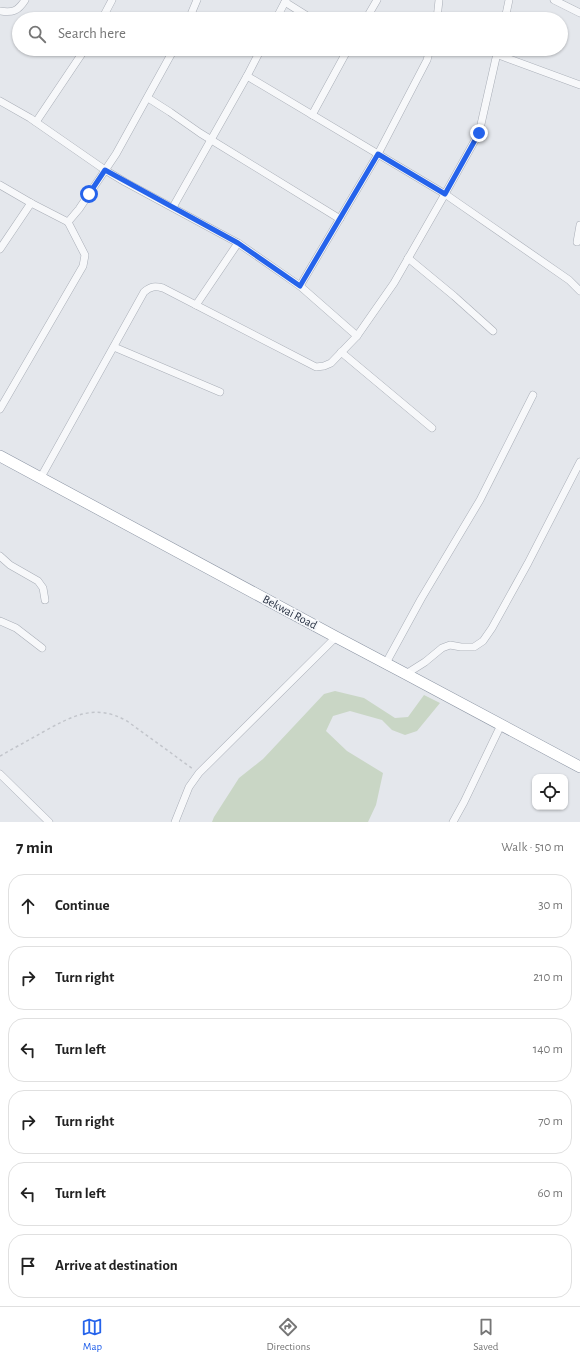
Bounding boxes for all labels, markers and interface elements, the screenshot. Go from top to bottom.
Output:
search box [12,12,568,56]
icon: search [26,23,48,45]
text: Search here [58,26,126,41]
route end [470,124,488,142]
route start [80,185,98,203]
street label: Bekwai Road [261,593,319,631]
map controls [532,774,568,810]
button: locate [532,774,568,810]
text: 7 min [16,839,53,856]
text: Walk · 510 m [501,841,564,854]
icon: ahead [17,895,39,917]
text: Continue [55,898,110,913]
text: 30 m [538,899,563,912]
icon: right [17,967,39,989]
text: Turn right [55,970,114,985]
text: 210 m [533,971,563,984]
icon: left [17,1039,39,1061]
text: Turn left [55,1042,106,1057]
text: 140 m [533,1043,563,1056]
icon: right [17,1111,39,1133]
text: Turn right [55,1114,114,1129]
text: 70 m [538,1115,563,1128]
icon: left [17,1183,39,1205]
text: Turn left [55,1186,106,1201]
text: 60 m [537,1187,563,1200]
icon: arrive [17,1255,39,1277]
text: Arrive at destination [55,1258,178,1273]
tab: Map [81,1316,103,1353]
tab: Directions [266,1316,310,1353]
tab: Saved [473,1316,498,1353]

